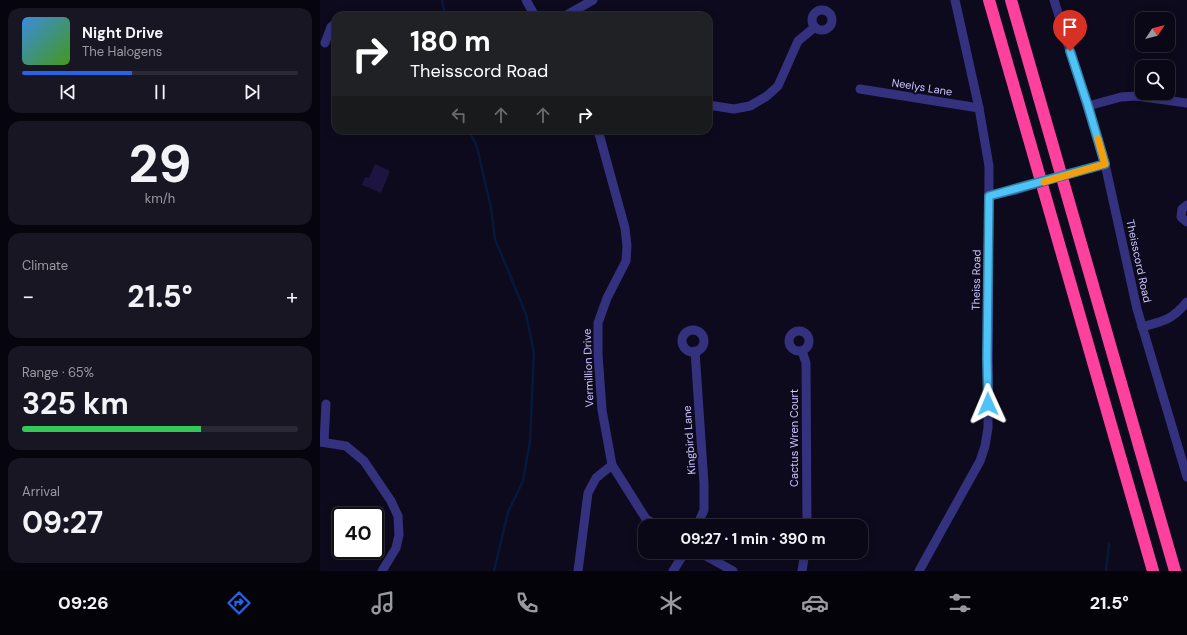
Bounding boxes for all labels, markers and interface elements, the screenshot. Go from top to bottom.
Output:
pin [1053,10,1087,51]
north arrow [1135,12,1175,52]
map controls [1135,12,1175,100]
icon: arrive [1059,16,1081,38]
text: Night Drive [82,23,163,43]
text: 180 m [410,23,491,60]
icon: right [344,28,396,80]
text: The Halogens [82,43,162,60]
text: Theisscord Road [410,59,548,83]
button: search [1135,60,1175,100]
street label: Neelys Lane [891,75,953,99]
icon: previous [57,81,79,103]
icon: pause [149,81,171,103]
icon: next [241,81,263,103]
icon: left [448,104,470,126]
icon: ahead [490,104,512,126]
icon: ahead [532,104,554,126]
icon: right [574,104,596,126]
text: 29 [129,130,191,198]
text: km/h [145,190,175,207]
street label: Theisscord Road [1123,218,1155,304]
street label: Theiss Road [968,249,984,311]
text: Climate [22,257,68,274]
text: 21.5° [127,277,193,316]
text: − [22,282,34,311]
text: + [286,282,298,311]
street label: Vermillion Drive [580,328,596,408]
text: Range · 65% [22,364,94,381]
position arrow [967,383,1009,425]
text: 325 km [22,384,129,423]
street label: Cactus Wren Court [787,389,801,487]
street label: Kingbird Lane [680,405,698,475]
text: Arrival [22,483,60,500]
text: 09:27 [22,503,103,542]
speed limit sign: 40 [332,507,384,559]
text: 09:27 · 1 min · 390 m [680,529,826,549]
icon: directions [225,589,253,617]
icon: music [369,589,397,617]
icon: phone [513,589,541,617]
icon: climate [657,589,685,617]
icon: car [801,589,829,617]
icon: filters [946,589,974,617]
text: 09:26 [58,591,109,615]
text: 21.5° [1090,591,1129,615]

